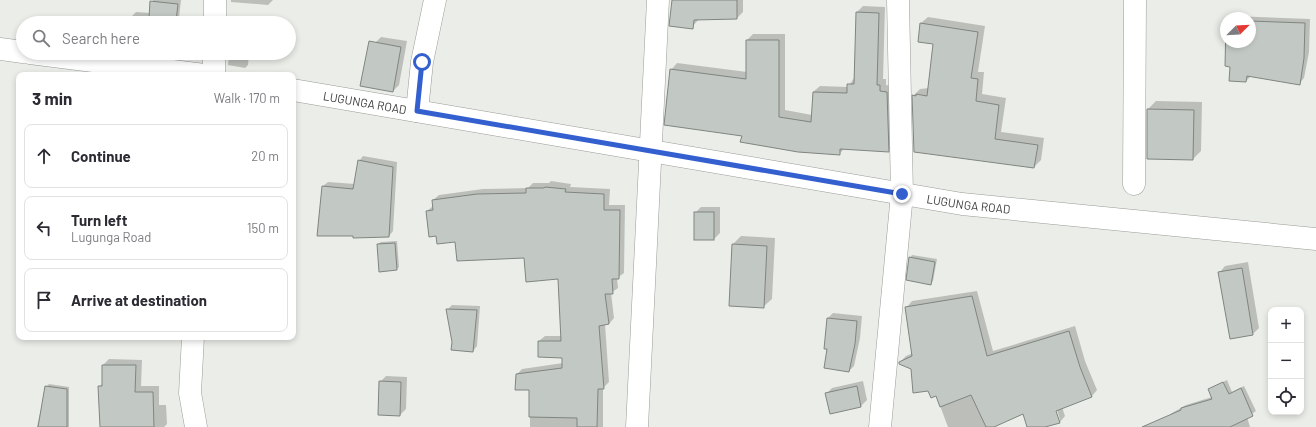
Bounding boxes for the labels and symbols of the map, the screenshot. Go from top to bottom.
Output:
north arrow [1220,12,1256,48]
route start [413,53,431,71]
street label: LUGUNGA ROAD [322,88,408,116]
route end [893,185,911,203]
street label: LUGUNGA ROAD [926,191,1011,216]

